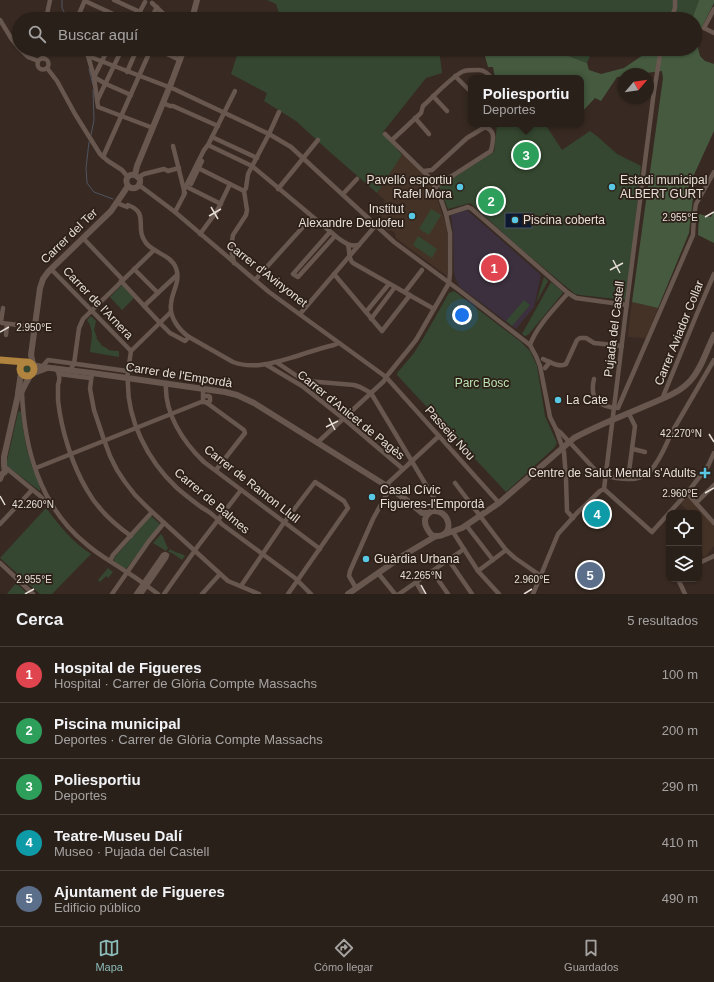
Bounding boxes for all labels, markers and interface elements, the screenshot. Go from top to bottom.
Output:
search box [12,12,702,56]
icon: search [26,23,48,45]
text: Buscar aquí [58,26,138,43]
north arrow [618,68,654,104]
popup [468,75,584,127]
text: Poliesportiu [483,85,569,102]
text: Deportes [483,102,535,117]
pin: 3 [513,140,539,170]
place label: Pavelló esportiu Rafel Mora [367,173,452,201]
place label: Estadi municipal ALBERT GURT [620,173,707,201]
marker: Pavelló esportiu Rafel Mora [455,182,465,192]
marker: Estadi municipal ALBERT GURT [607,182,617,192]
pin: 2 [478,186,504,216]
place label: Institut Alexandre Deulofeu [299,202,405,230]
street label: Carrer del Ter [38,206,100,266]
marker: Institut Alexandre Deulofeu [407,211,417,221]
text: 2.955°E [662,212,698,223]
place label: Piscina coberta [523,213,605,227]
marker: Piscina coberta [510,215,520,225]
street label: Carrer d'Avinyonet [224,238,311,310]
pin: 1 [481,253,507,283]
street label: Carrer de l'Arnera [60,264,136,342]
street label: Carrer Aviador Collar [652,279,706,387]
street label: Pujada del Castell [601,280,627,378]
your location [452,305,472,325]
text: 2.950°E [16,322,52,333]
street label: Carrer de l'Empordà [125,360,234,390]
street label: Carrer d'Anicet de Pagès [295,367,407,463]
park label: Parc Bosc [455,376,509,390]
place label: La Cate [566,393,608,407]
marker: La Cate [553,395,563,405]
street label: Passeig Nou [422,403,478,463]
text: 42.270°N [660,428,702,439]
street label: Carrer de Ramon Llull [201,442,303,526]
street label: Carrer de Balmes [171,465,253,537]
place label: Centre de Salut Mental s'Adults [528,466,696,480]
marker: Centre de Salut Mental s'Adults [699,467,711,479]
place label: Casal Cívic Figueres-l'Empordà [380,483,485,511]
text: 2.960°E [662,488,698,499]
marker: Casal Cívic Figueres-l'Empordà [367,492,377,502]
text: 42.260°N [12,499,54,510]
pin: 4 [584,499,610,529]
map controls [666,510,702,582]
button: locate [666,510,702,546]
button: layers [666,546,702,582]
place label: Guàrdia Urbana [374,552,460,566]
marker: Guàrdia Urbana [361,554,371,564]
pin: 5 [577,560,603,590]
text: 42.265°N [400,570,442,581]
text: 2.955°E [16,574,52,585]
text: 2.960°E [514,574,550,585]
text: Cerca [16,610,63,629]
text: 5 resultados [627,613,698,628]
text: Hospital de Figueres [54,659,202,676]
text: 1 [25,667,33,682]
text: 100 m [662,667,698,682]
text: Hospital · Carrer de Glòria Compte Massachs [54,676,317,691]
text: Piscina municipal [54,715,181,732]
text: 2 [25,723,33,738]
text: 200 m [662,723,698,738]
text: Deportes · Carrer de Glòria Compte Massachs [54,732,323,747]
text: Poliesportiu [54,771,141,788]
text: 3 [25,779,33,794]
text: 290 m [662,779,698,794]
text: Deportes [54,788,107,803]
text: Teatre-Museu Dalí [54,827,182,844]
text: 4 [25,835,33,850]
text: 410 m [662,835,698,850]
text: Museo · Pujada del Castell [54,844,209,859]
text: Ajuntament de Figueres [54,883,225,900]
text: 5 [25,891,33,906]
text: 490 m [662,891,698,906]
text: Edificio público [54,900,141,915]
tab: Mapa [95,937,123,973]
tab: Cómo llegar [314,937,373,973]
tab: Guardados [564,937,619,973]

